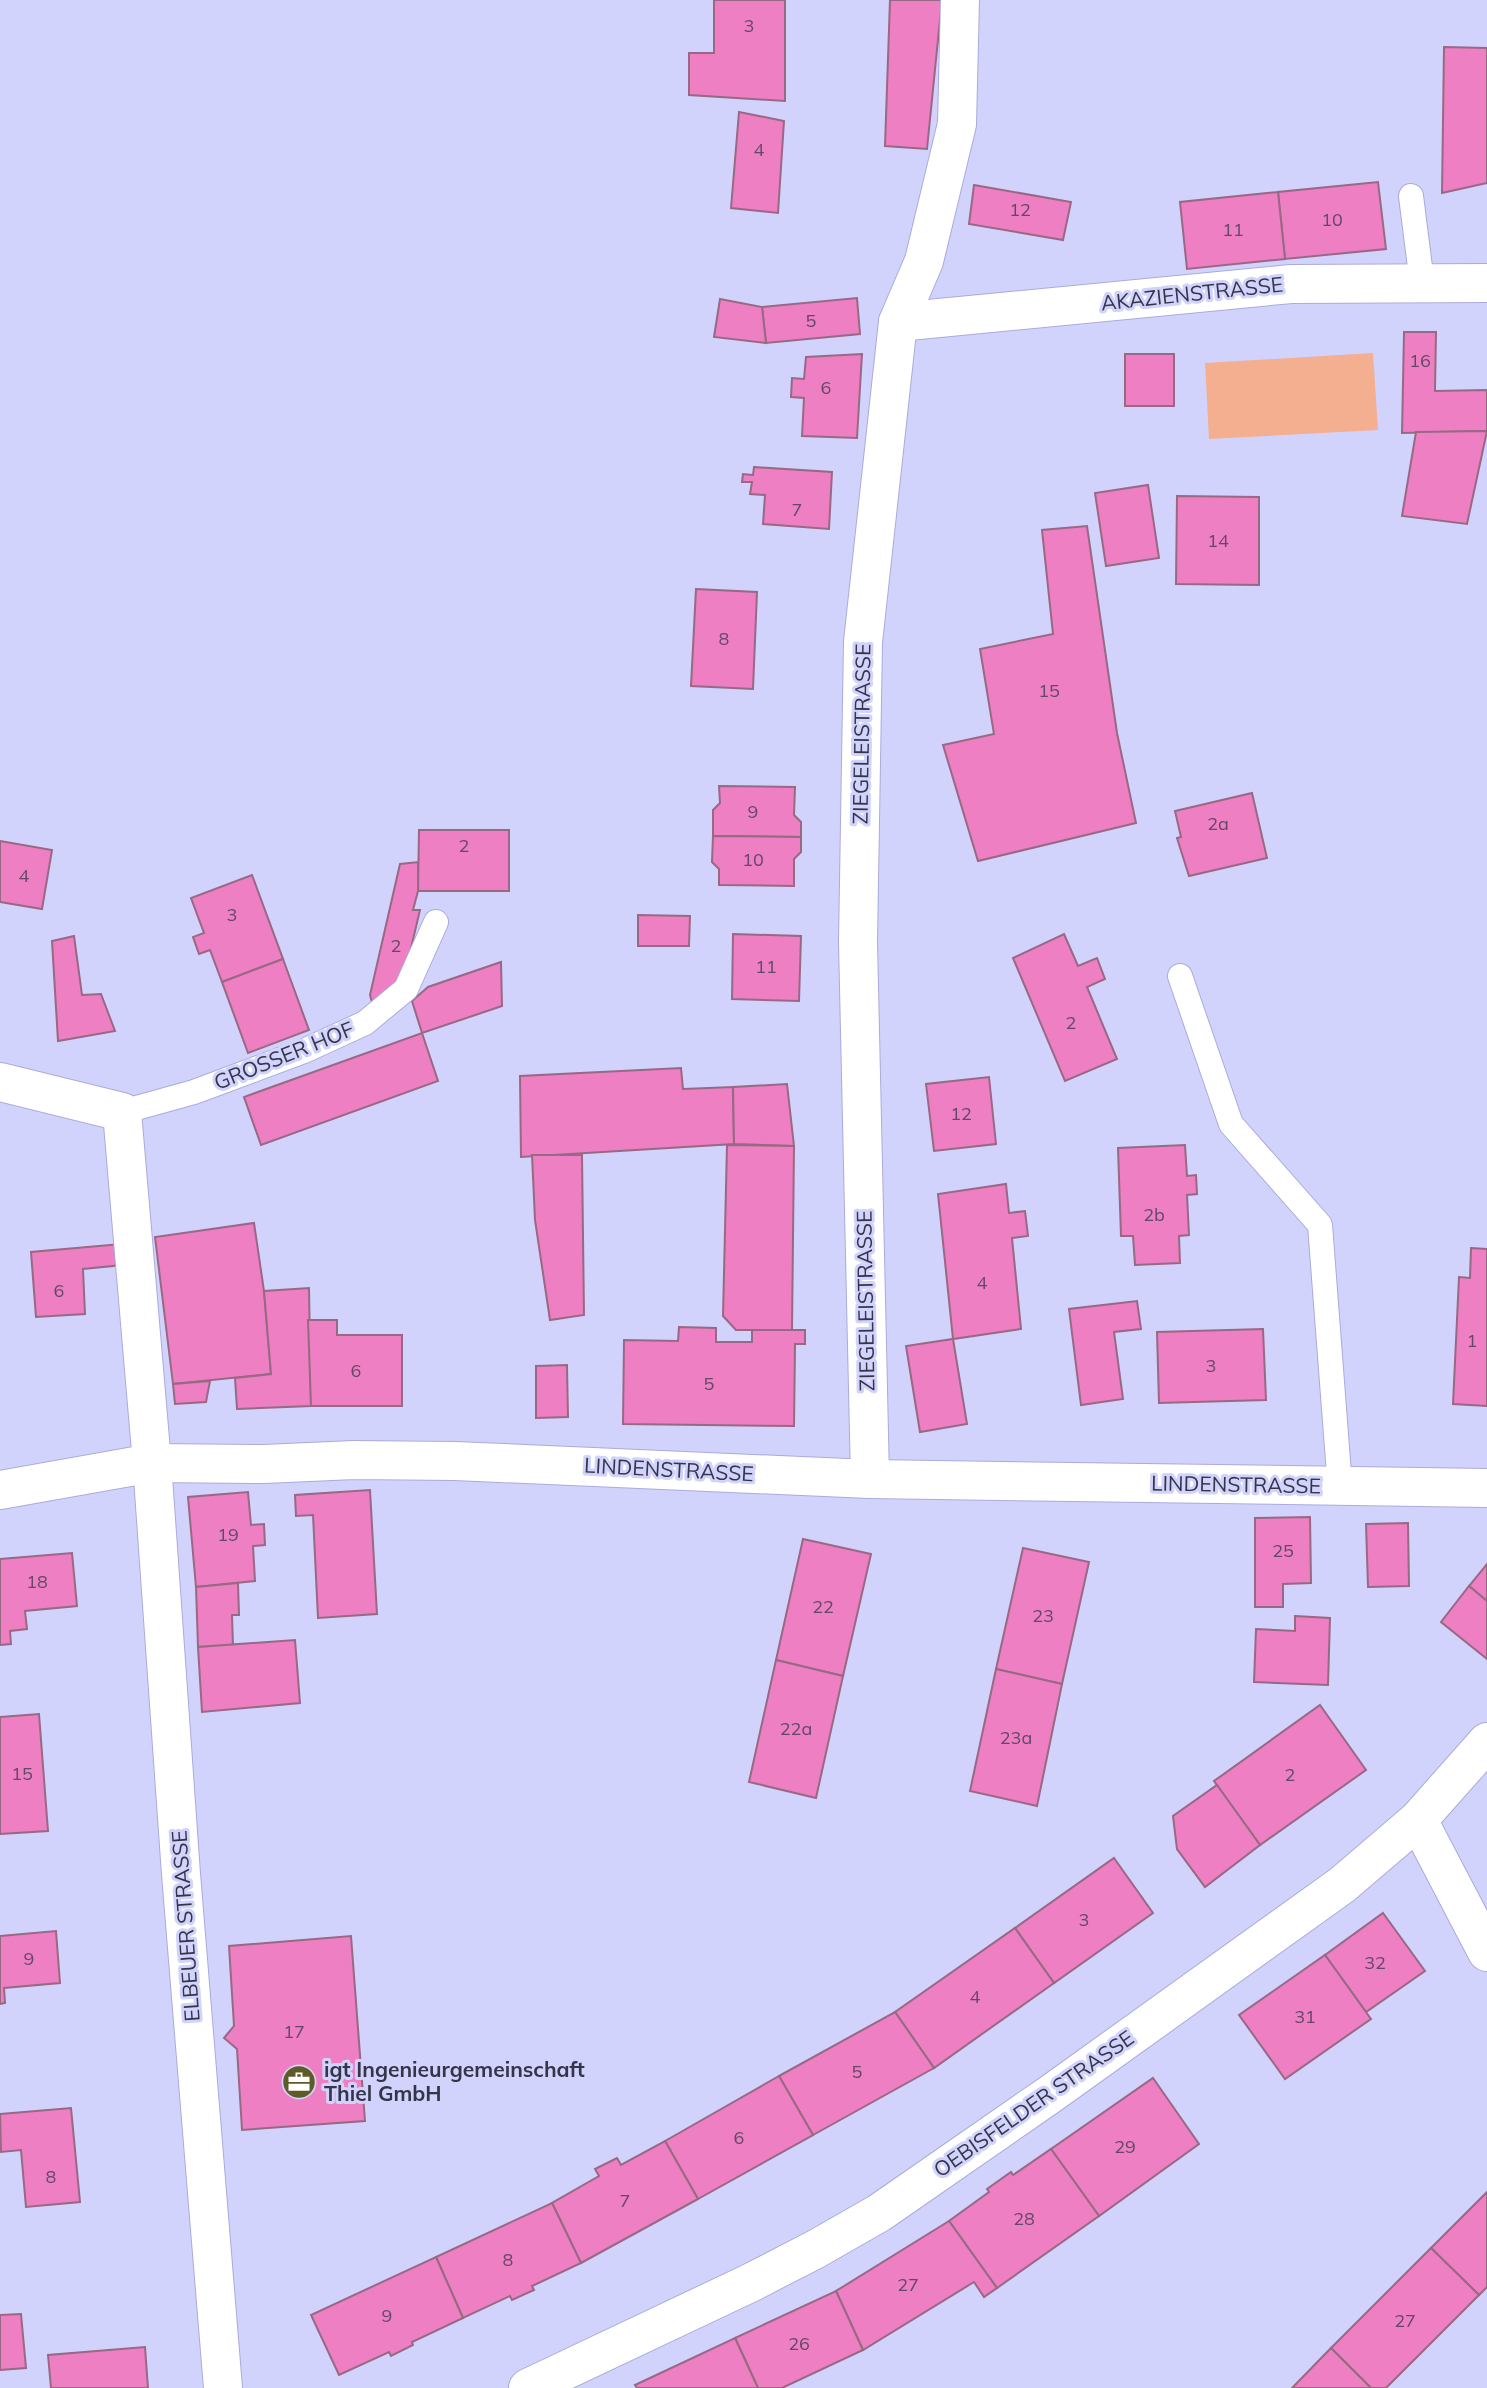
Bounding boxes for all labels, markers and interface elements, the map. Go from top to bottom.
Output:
house number: 3 [744,14,754,37]
house number: 4 [754,138,765,161]
house number: 12 [1009,198,1031,221]
house number: 10 [1321,208,1343,231]
house number: 11 [1222,218,1244,241]
street label: AKAZIENSTRASSE [1100,271,1284,315]
house number: 5 [806,309,817,332]
house number: 16 [1409,349,1431,372]
house number: 6 [821,376,831,399]
house number: 7 [792,498,802,521]
house number: 14 [1207,529,1229,552]
house number: 8 [719,627,729,650]
street label: ZIEGELEISTRASSE [846,643,876,825]
house number: 15 [1038,679,1060,702]
house number: 9 [748,800,758,823]
house number: 2a [1207,812,1229,835]
house number: 2 [459,834,469,857]
house number: 10 [742,848,764,871]
house number: 4 [19,864,30,887]
house number: 3 [227,903,237,926]
house number: 2 [391,934,401,957]
house number: 11 [755,955,777,978]
house number: 2 [1066,1011,1076,1034]
street label: GROSSER HOF [210,1015,358,1095]
house number: 12 [950,1102,972,1125]
house number: 2b [1143,1203,1165,1226]
street label: ZIEGELEISTRASSE [850,1210,880,1392]
house number: 4 [977,1271,988,1294]
house number: 6 [54,1279,64,1302]
house number: 1 [1467,1329,1477,1352]
house number: 3 [1206,1354,1216,1377]
house number: 6 [351,1359,361,1382]
house number: 5 [704,1372,715,1395]
street label: LINDENSTRASSE [584,1452,755,1486]
street label: LINDENSTRASSE [1151,1470,1321,1498]
house number: 19 [217,1523,239,1546]
house number: 25 [1272,1539,1294,1562]
house number: 18 [26,1570,48,1593]
house number: 22 [812,1595,834,1618]
house number: 23 [1032,1604,1054,1627]
house number: 22a [780,1717,812,1740]
house number: 23a [1000,1726,1032,1749]
house number: 15 [11,1762,33,1785]
house number: 2 [1285,1763,1295,1786]
street label: ELBEUER STRASSE [165,1830,205,2023]
house number: 3 [1079,1908,1089,1931]
house number: 9 [24,1947,34,1970]
house number: 32 [1364,1951,1386,1974]
house number: 4 [970,1985,981,2008]
house number: 31 [1294,2005,1316,2028]
house number: 17 [283,2020,305,2043]
street label: OEBISFELDER STRASSE [928,2024,1139,2182]
place label: igt Ingenieurgemeinschaft Thiel GmbH [324,2056,585,2106]
house number: 5 [852,2060,863,2083]
office icon: igt Ingenieurgemeinschaft Thiel GmbH [280,2063,318,2101]
house number: 6 [734,2126,744,2149]
house number: 29 [1114,2135,1136,2158]
house number: 8 [46,2165,56,2188]
house number: 7 [620,2189,630,2212]
house number: 28 [1013,2207,1035,2230]
house number: 8 [503,2248,513,2271]
house number: 27 [897,2273,919,2296]
house number: 9 [382,2304,392,2327]
house number: 27 [1394,2309,1416,2332]
house number: 26 [788,2332,810,2355]

